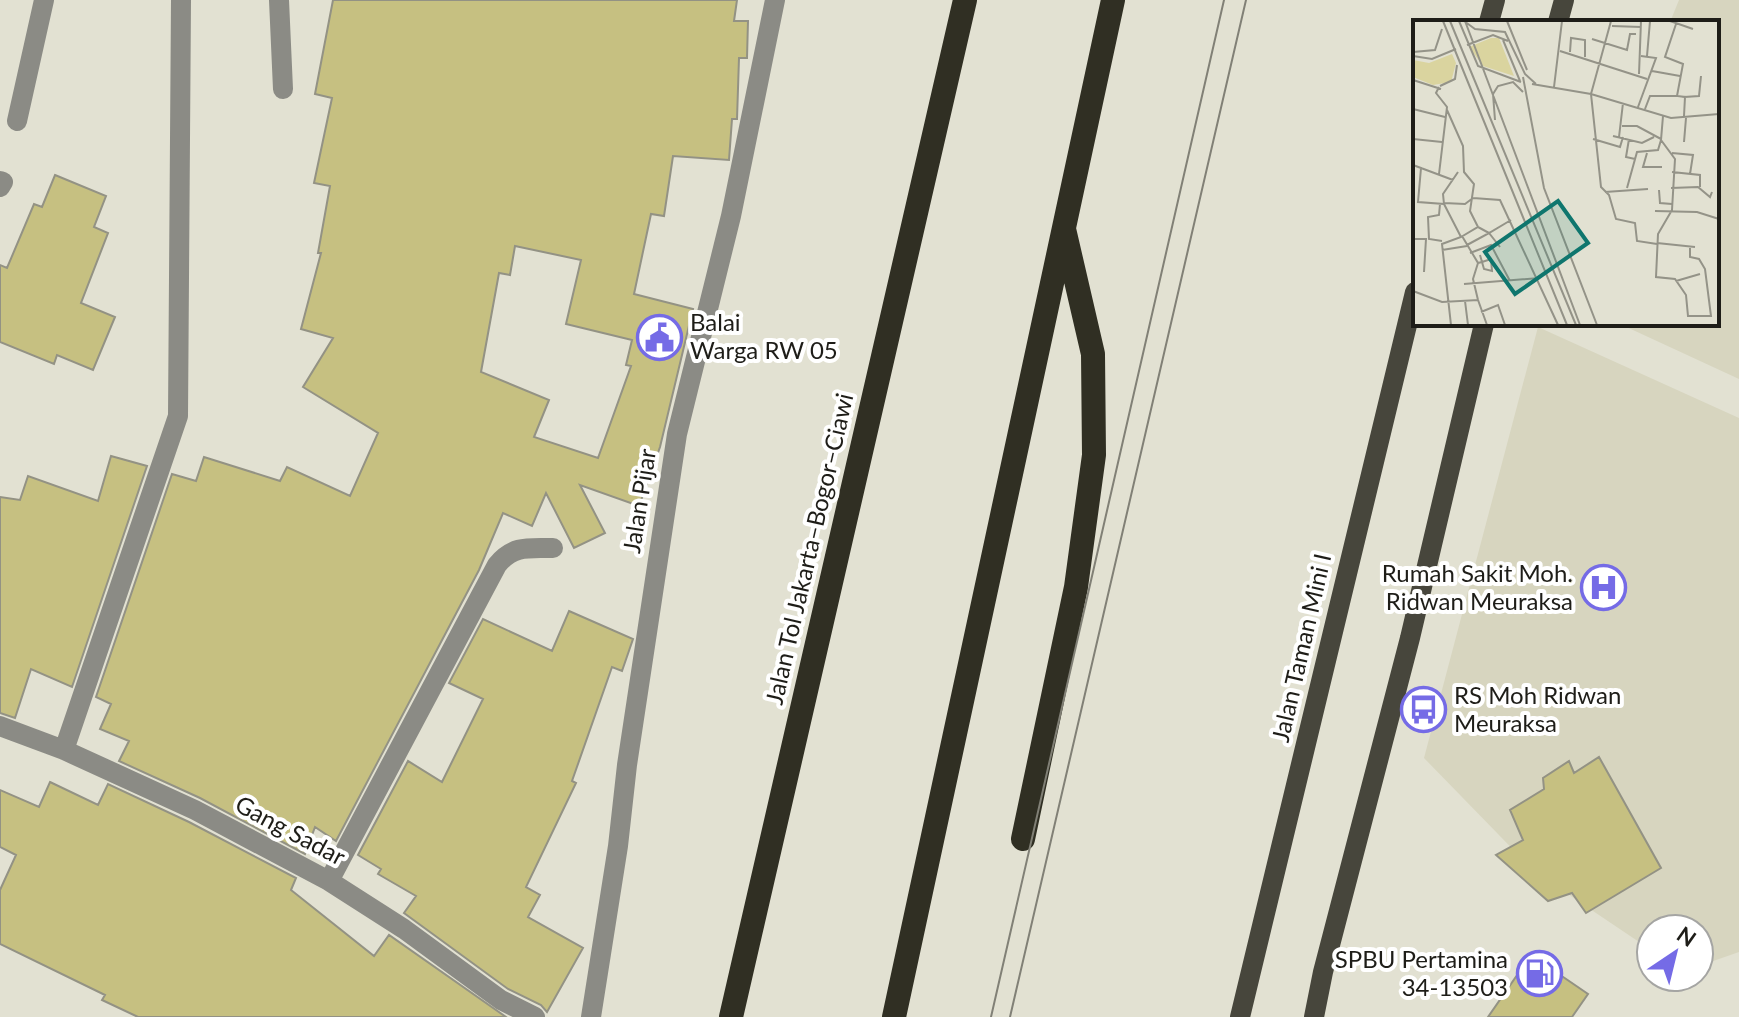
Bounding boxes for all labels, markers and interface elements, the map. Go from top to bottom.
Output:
inset map [1413,20,1719,326]
place label: Balai Warga RW 05 [690,307,838,364]
public building icon: Balai Warga RW 05 [635,313,683,361]
street label: Jalan Tol Jakarta–Bogor–Ciawi [759,390,858,707]
street label: Jalan Pijar [616,446,661,555]
street label: Jalan Taman Mini I [1265,551,1336,745]
place label: Rumah Sakit Moh. Ridwan Meuraksa [1382,558,1573,615]
hospital icon: Rumah Sakit Moh. Ridwan Meuraksa [1580,564,1628,612]
place label: RS Moh Ridwan Meuraksa [1454,680,1621,737]
bus stop icon: RS Moh Ridwan Meuraksa [1399,686,1447,734]
street label: Gang Sadar [231,789,351,871]
north arrow [1635,913,1715,993]
text: N [1672,920,1701,952]
place label: SPBU Pertamina 34-13503 [1335,944,1508,1001]
fuel station icon: SPBU Pertamina 34-13503 [1515,950,1563,998]

